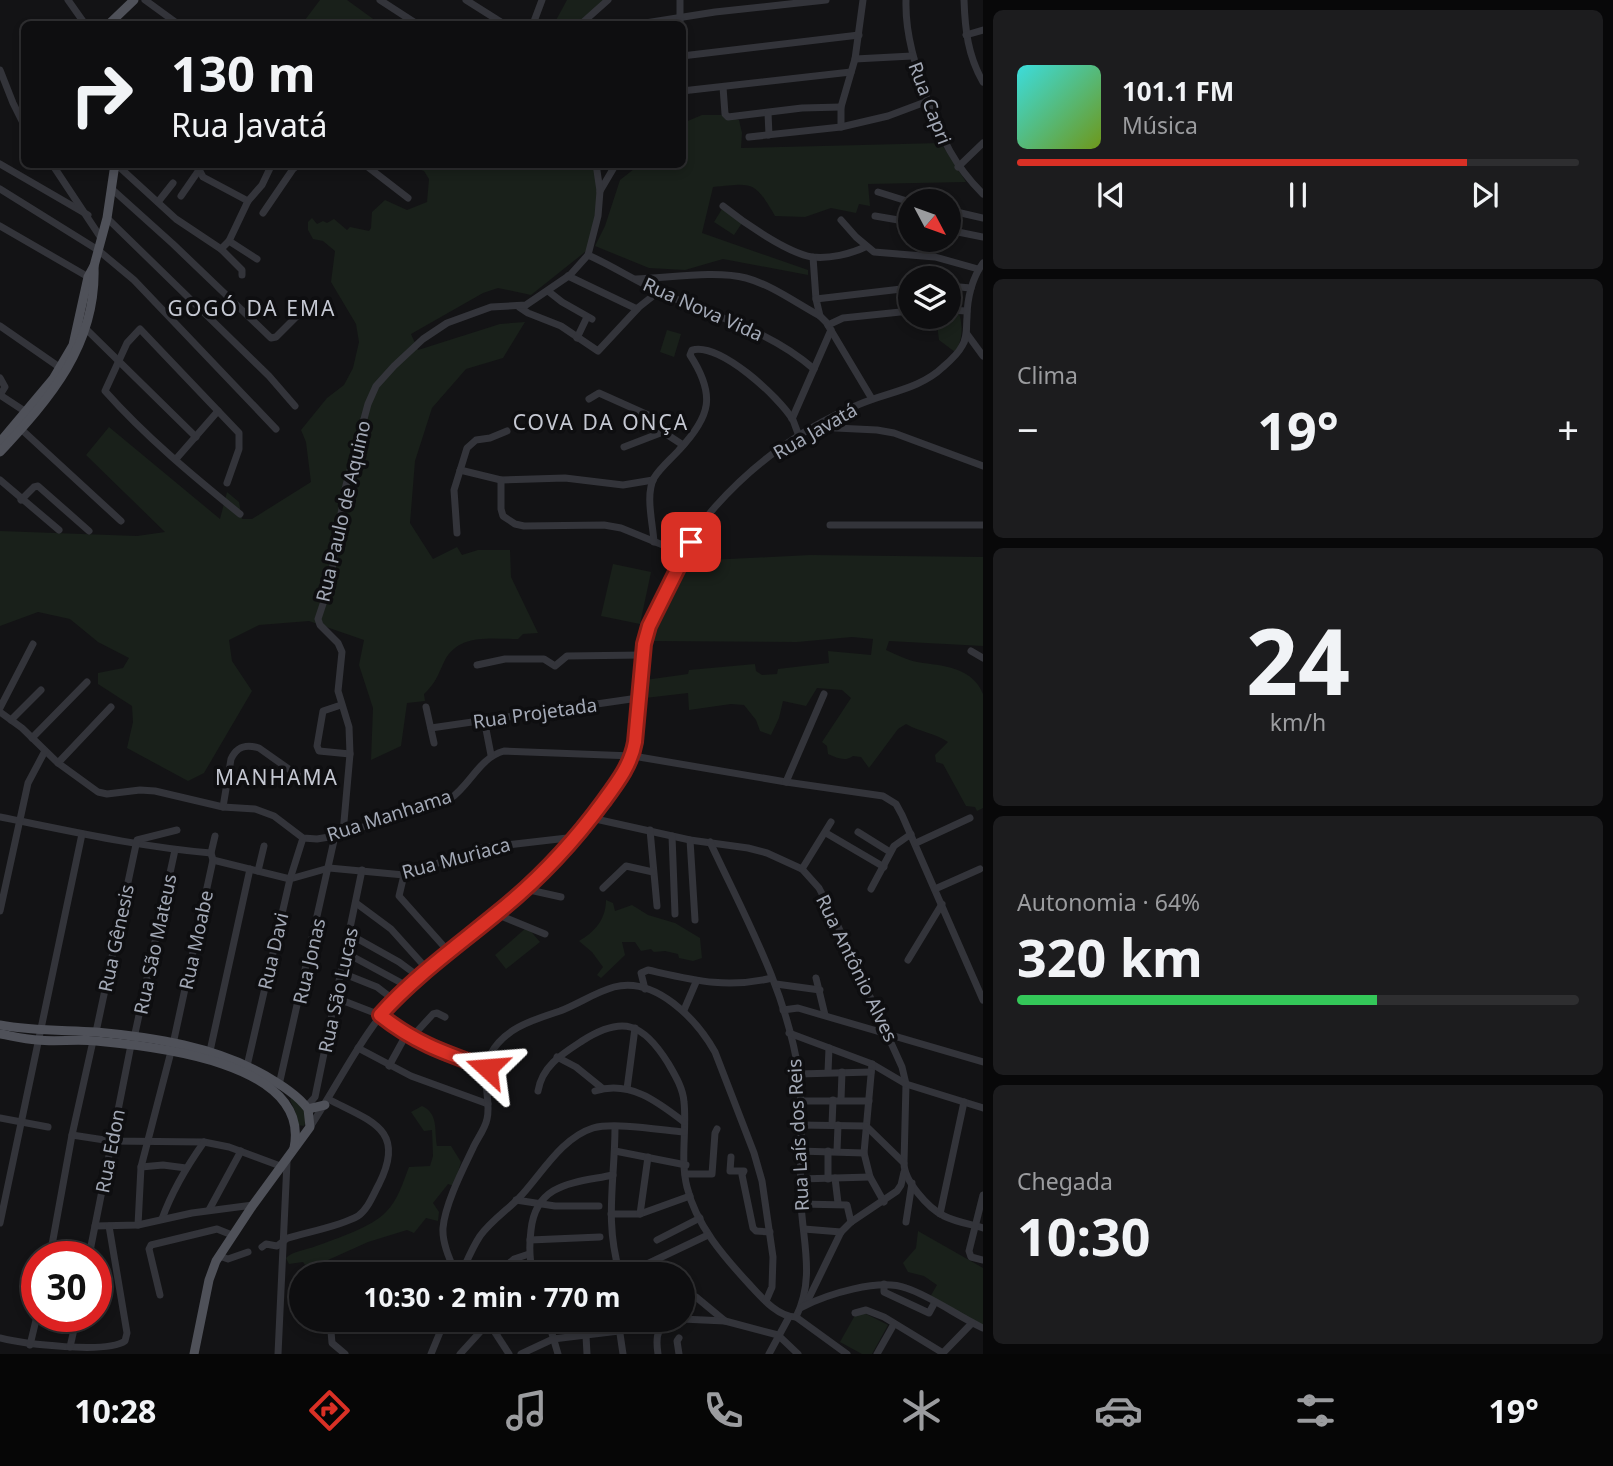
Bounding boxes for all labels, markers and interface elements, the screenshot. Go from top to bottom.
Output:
text: 130 m [171,40,316,106]
icon: right [56,49,147,140]
street label: Rua Capri [902,58,958,148]
text: 101.1 FM [1122,73,1234,109]
text: Rua Javatá [171,103,327,146]
text: Música [1122,109,1198,141]
icon: previous [1092,176,1130,214]
icon: pause [1279,176,1317,214]
icon: next [1466,176,1504,214]
north arrow [898,189,961,252]
map controls [898,189,961,329]
button: layers [898,266,961,329]
street label: Rua Nova Vida [639,271,767,347]
district label: GOGÓ DA EMA [168,294,336,322]
text: Clima [1017,359,1078,391]
text: 19° [1257,394,1339,465]
street label: Rua Javatá [768,397,862,465]
text: − [1017,403,1039,455]
text: + [1557,403,1579,455]
district label: COVA DA ONÇA [513,408,689,436]
street label: Rua Paulo de Aquino [309,418,377,604]
pin [661,512,721,572]
icon: arrive [672,523,710,561]
text: 24 [1246,598,1350,722]
street label: Rua Projetada [471,691,599,735]
text: km/h [1270,706,1326,738]
district label: MANHAMA [215,763,339,791]
street label: Rua Manhama [323,783,455,847]
street label: Rua Muriaca [399,831,513,885]
street label: Rua São Mateus [127,871,183,1017]
street label: Rua Gênesis [92,882,140,994]
text: Autonomia · 64% [1017,886,1200,918]
street label: Rua Moabe [173,888,219,992]
street label: Rua Antônio Alves [810,890,904,1046]
street label: Rua Davi [252,910,294,992]
street label: Rua Jonas [287,916,331,1006]
text: 320 km [1017,921,1203,992]
street label: Rua São Lucas [312,925,364,1055]
position arrow [450,1031,524,1105]
street label: Rua Laís dos Reis [781,1058,815,1212]
street label: Rua Edon [89,1107,131,1195]
text: Chegada [1017,1165,1113,1197]
text: 10:30 [1017,1200,1151,1271]
speed limit sign: 30 [21,1241,112,1332]
text: 10:30 · 2 min · 770 m [364,1279,620,1315]
icon: directions [305,1386,354,1435]
icon: music [502,1386,551,1435]
icon: phone [699,1386,748,1435]
icon: climate [897,1386,946,1435]
icon: car [1094,1386,1143,1435]
icon: filters [1291,1386,1340,1435]
text: 10:28 [74,1389,156,1432]
text: 19° [1489,1389,1539,1432]

